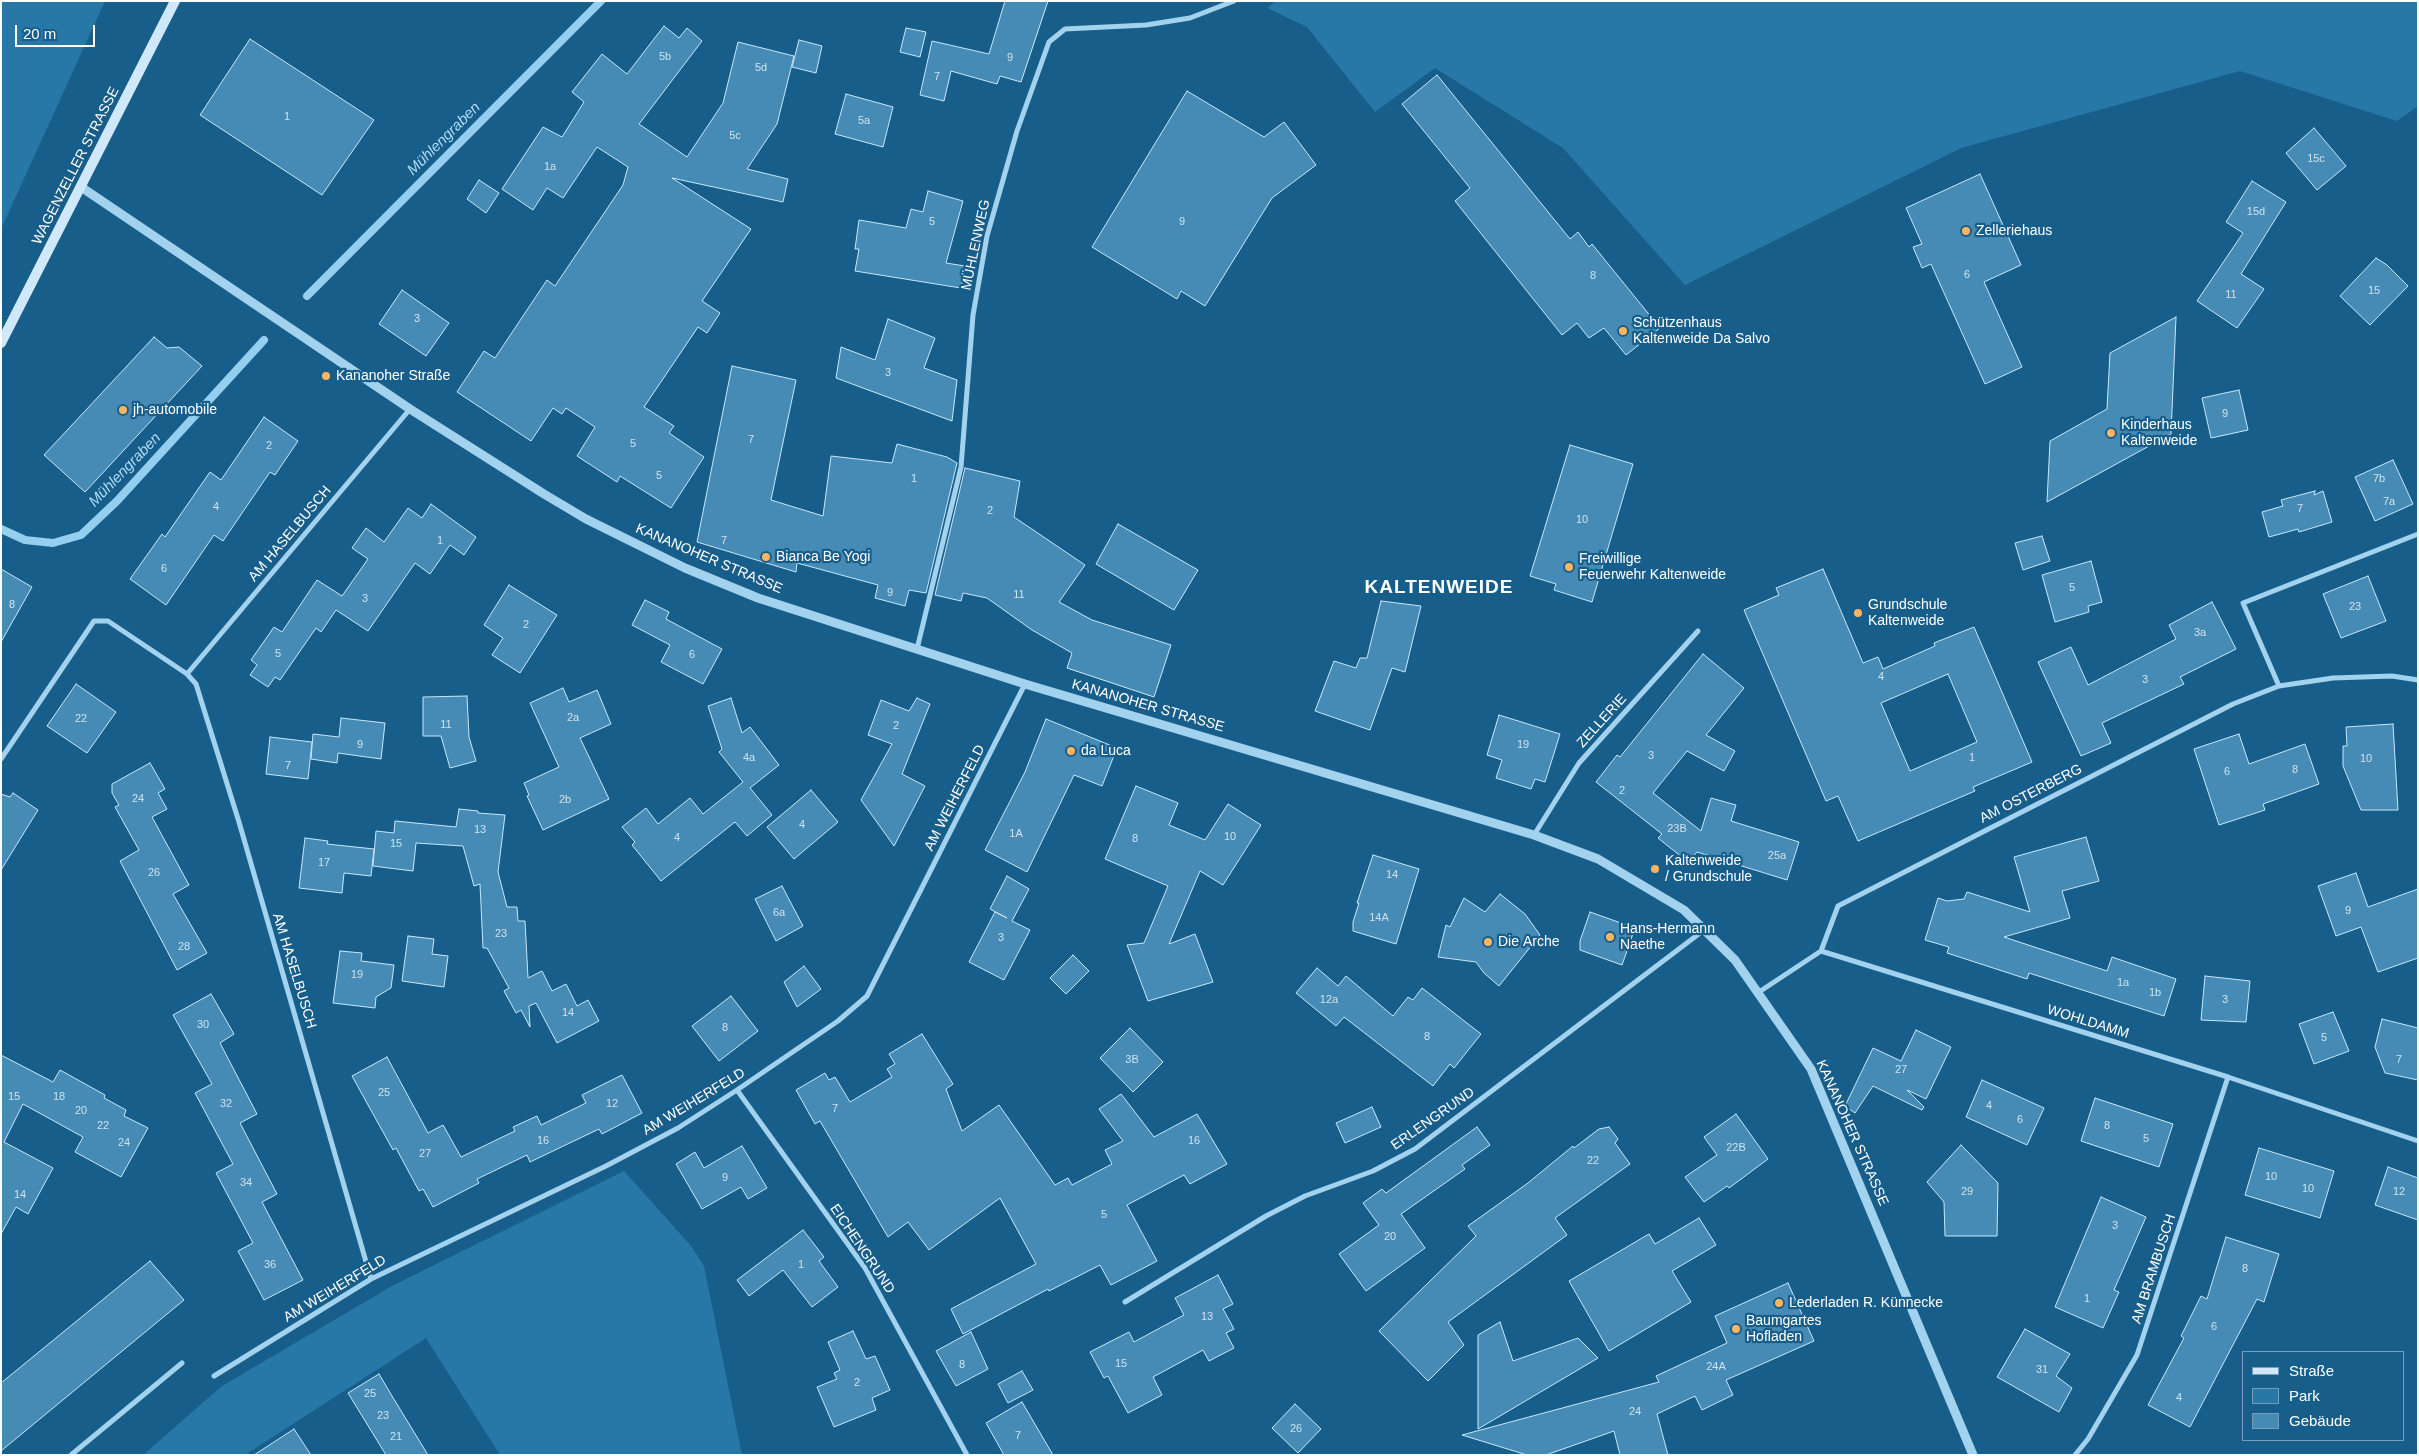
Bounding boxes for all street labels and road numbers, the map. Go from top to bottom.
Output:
street label: WAGENZELLER STRASSE [29,84,123,248]
street label: MÜHLENWEG [958,198,994,292]
street label: AM HASELBUSCH [245,483,335,585]
street label: KANANOHER STRASSE [633,520,785,598]
street label: KANANOHER STRASSE [1070,676,1226,736]
street label: ZELLERIE [1574,691,1630,751]
street label: AM WEIHERFELD [921,742,989,854]
street label: AM OSTERBERG [1977,761,2085,827]
street label: AM HASELBUSCH [268,911,320,1031]
street label: WOHLDAMM [2045,1002,2131,1042]
street label: KANANOHER STRASSE [1812,1057,1892,1209]
street label: AM WEIHERFELD [640,1065,748,1139]
street label: ERLENGRUND [1388,1084,1478,1154]
street label: EICHENGRUND [826,1201,898,1297]
street label: AM BRAMBUSCH [2128,1212,2180,1326]
street label: AM WEIHERFELD [281,1252,389,1326]

